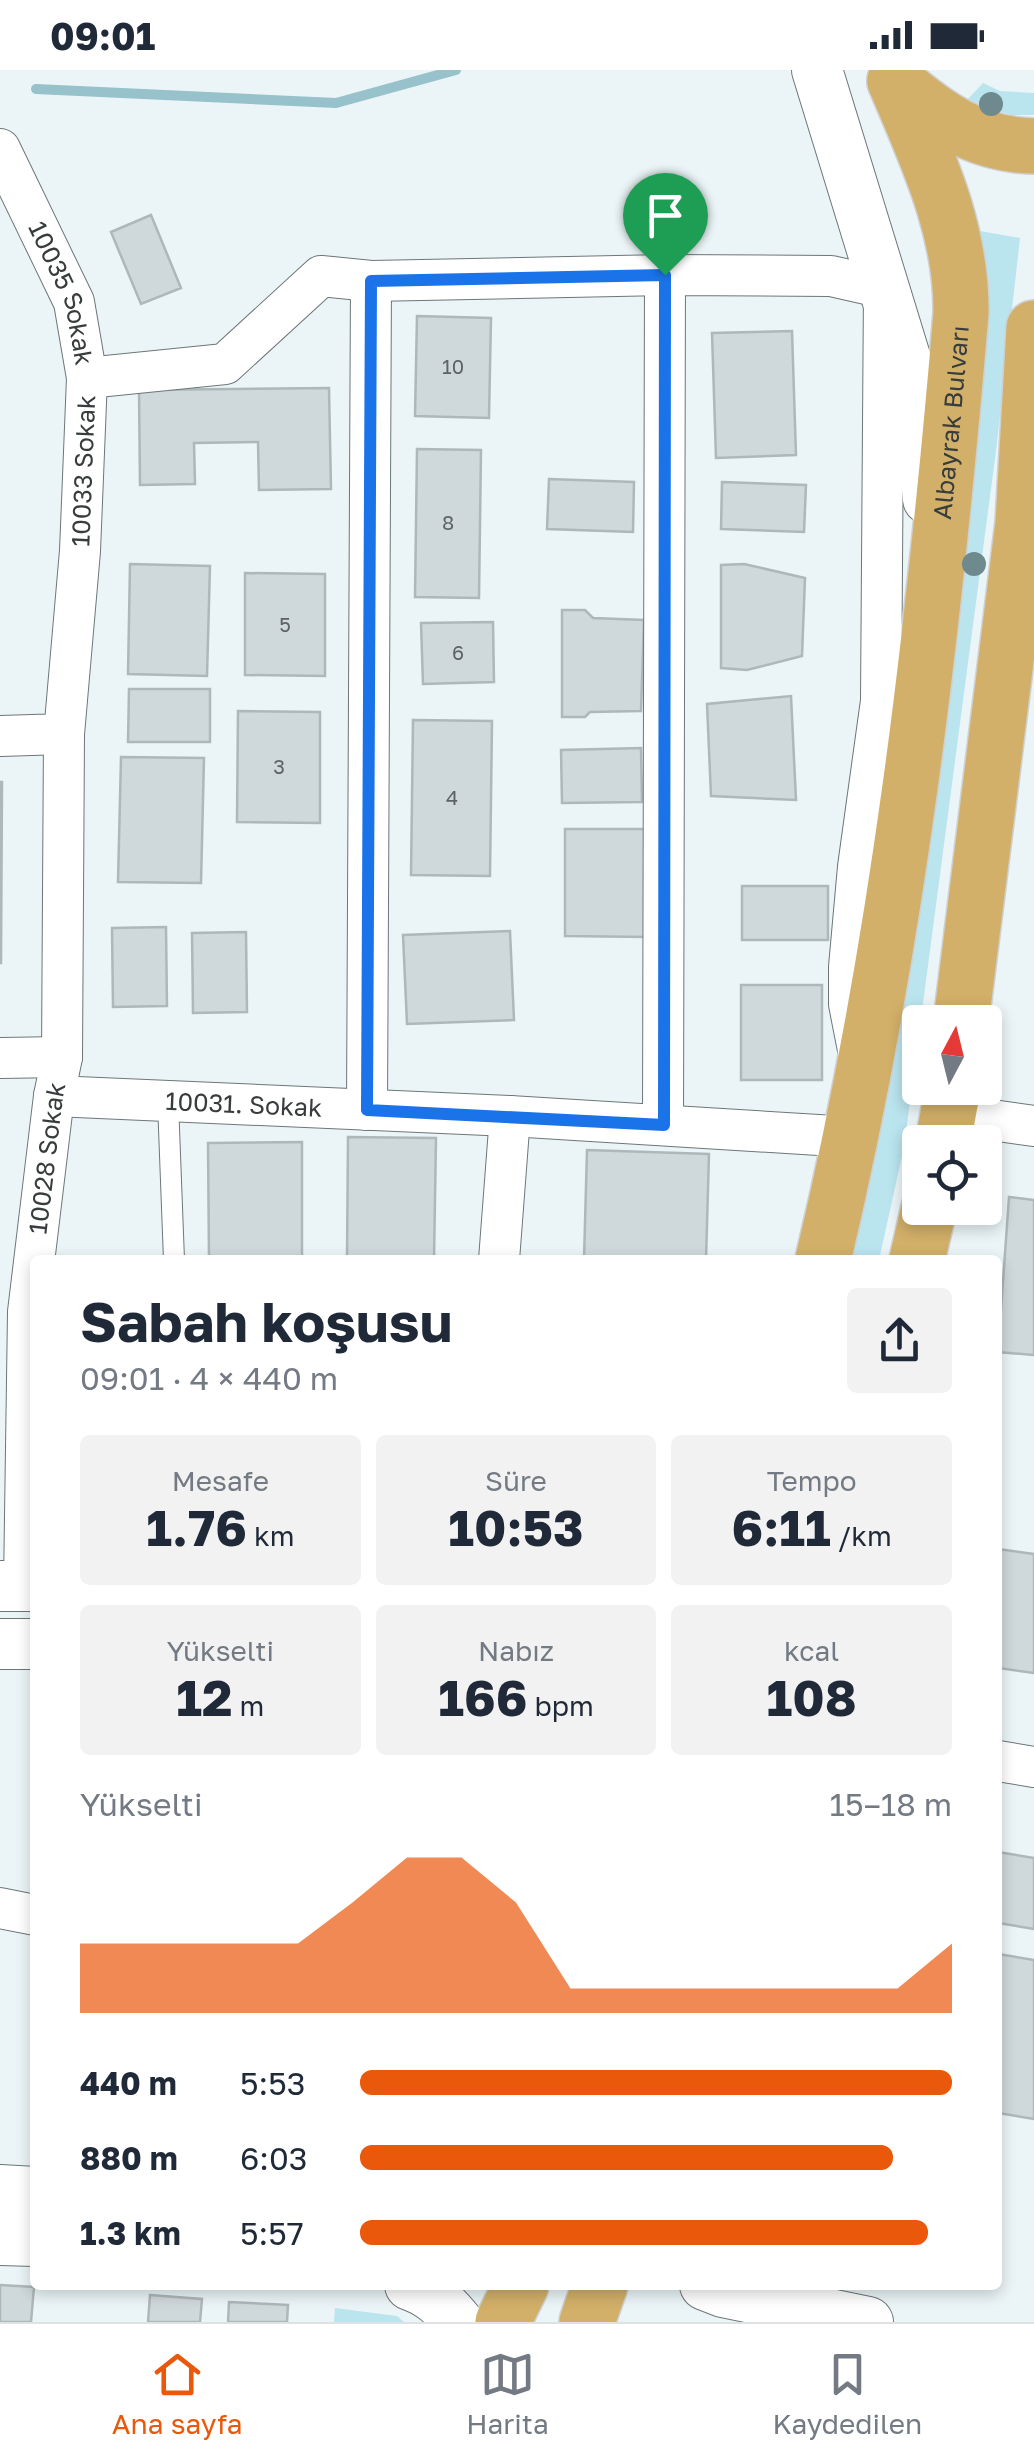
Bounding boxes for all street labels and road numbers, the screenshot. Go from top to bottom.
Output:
street label: 10035 Sokak [22,216,101,368]
street label: Albayrak Bulvarı [926,324,975,521]
street label: 10033 Sokak [64,394,101,547]
street label: 10028 Sokak [22,1079,71,1236]
street label: 10031. Sokak [165,1085,323,1123]

